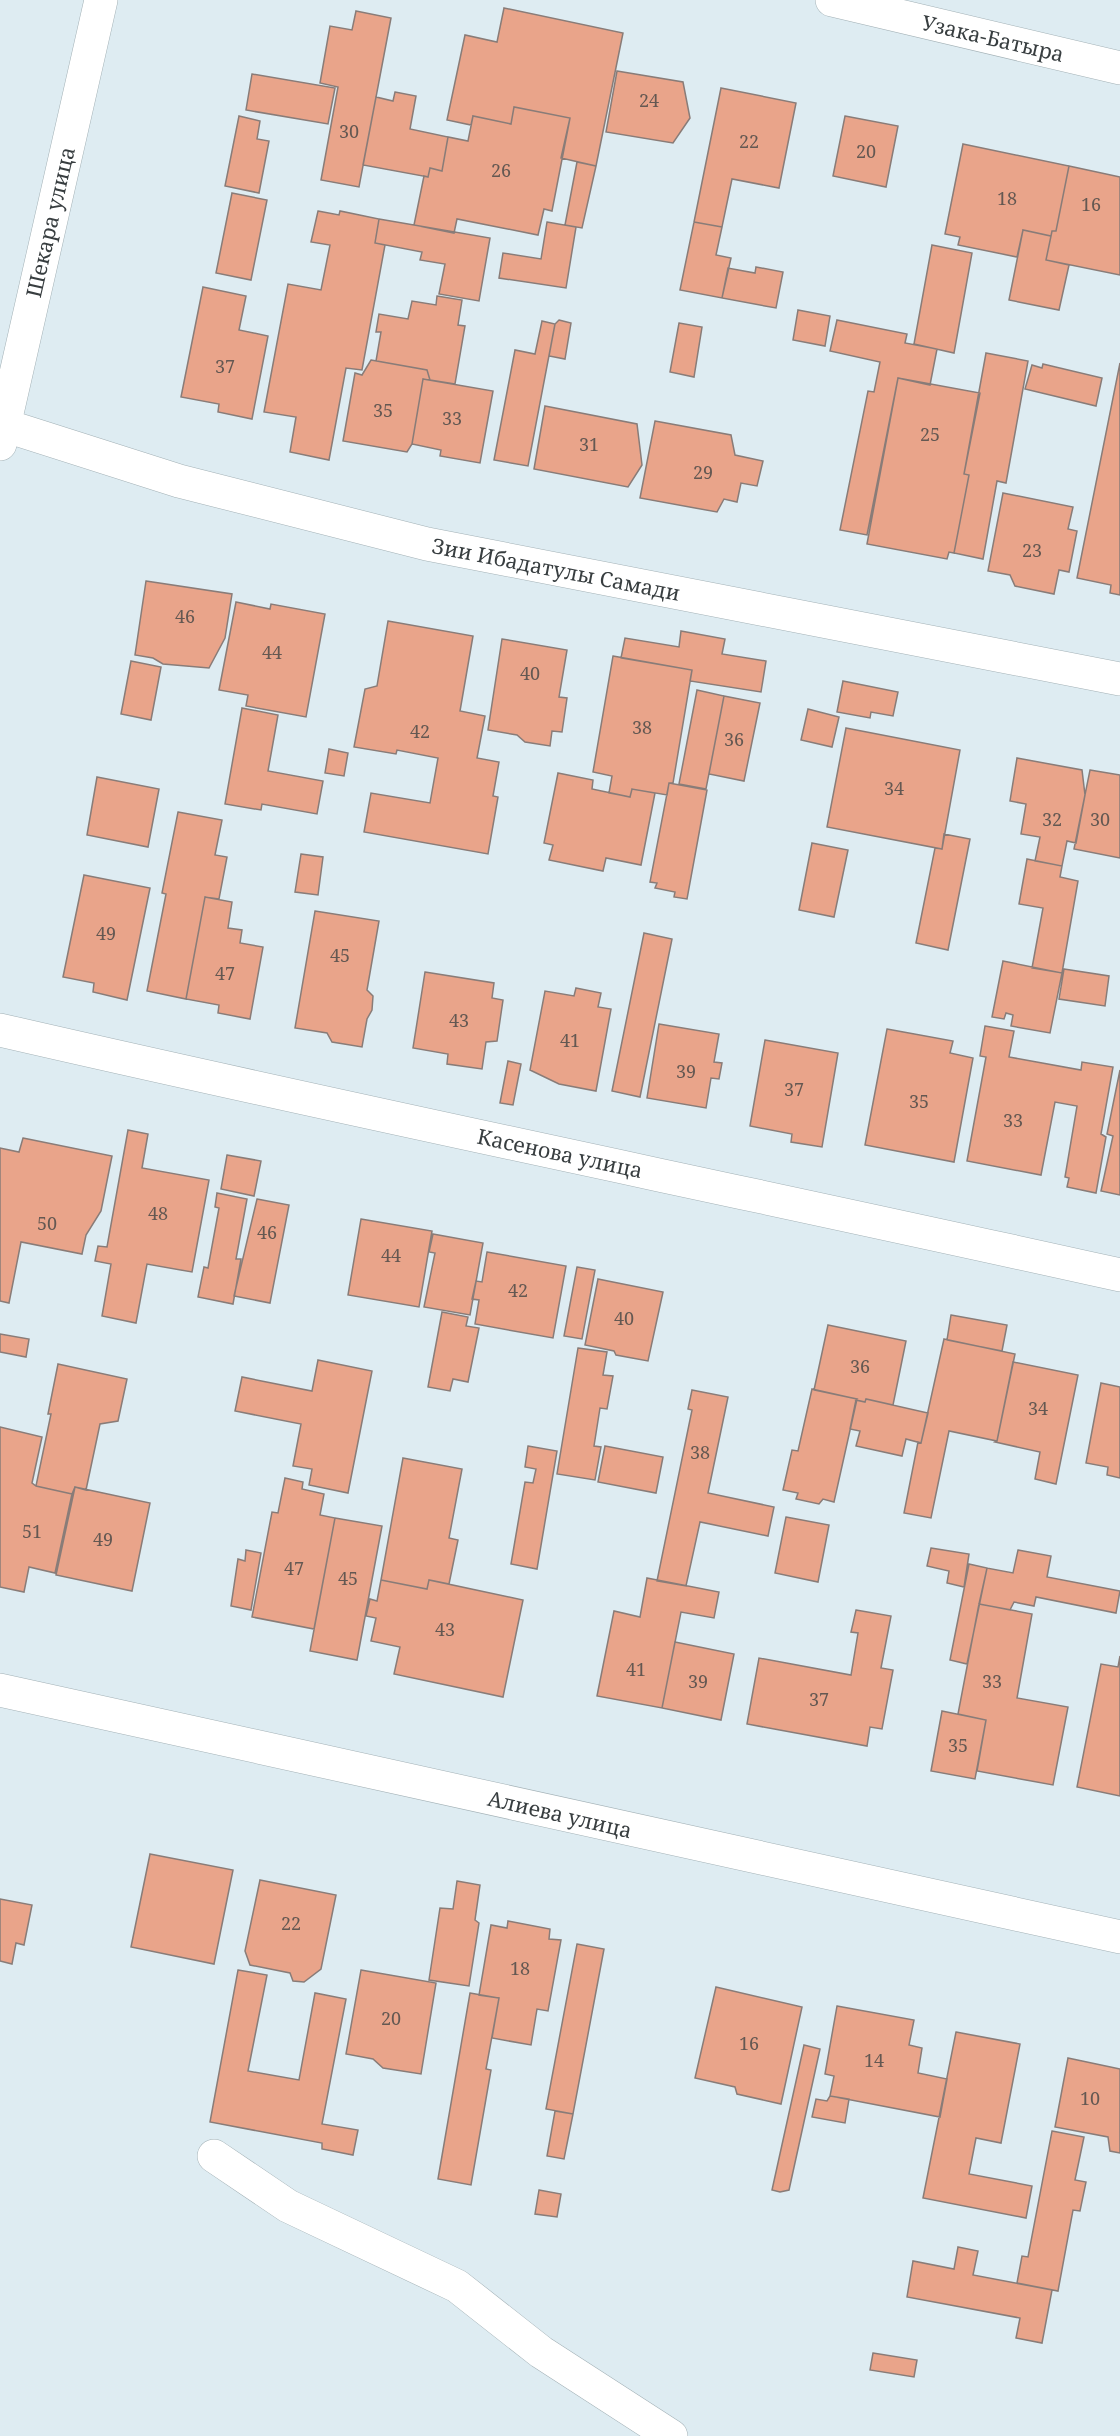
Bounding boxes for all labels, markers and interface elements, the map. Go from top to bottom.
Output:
street label: Узака-Батыра [919,8,1067,68]
house number: 24 [639,88,659,112]
house number: 30 [339,119,359,143]
house number: 22 [739,129,759,153]
house number: 20 [856,139,876,163]
street label: Шекара улица [19,144,81,300]
house number: 26 [491,158,511,182]
house number: 18 [997,186,1017,210]
house number: 16 [1081,192,1101,216]
house number: 37 [215,354,235,378]
house number: 35 [373,398,393,422]
house number: 33 [442,406,462,430]
house number: 25 [920,422,940,446]
house number: 31 [579,432,599,456]
house number: 29 [693,460,713,484]
street label: Зии Ибадатулы Самади [429,531,683,607]
house number: 23 [1022,538,1042,562]
house number: 46 [175,604,195,628]
house number: 44 [262,640,282,664]
house number: 40 [520,661,540,685]
house number: 38 [632,715,652,739]
house number: 42 [410,719,430,743]
house number: 36 [724,727,744,751]
house number: 34 [884,776,904,800]
house number: 32 [1042,807,1062,831]
house number: 30 [1090,807,1110,831]
house number: 49 [96,921,116,945]
house number: 45 [330,943,350,967]
house number: 47 [215,961,235,985]
house number: 43 [449,1008,469,1032]
house number: 41 [560,1028,580,1052]
house number: 39 [676,1059,696,1083]
house number: 37 [784,1077,804,1101]
house number: 35 [909,1089,929,1113]
house number: 33 [1003,1108,1023,1132]
street label: Касенова улица [475,1122,645,1184]
house number: 48 [148,1201,168,1225]
house number: 50 [37,1211,57,1235]
house number: 46 [257,1220,277,1244]
house number: 44 [381,1243,401,1267]
house number: 42 [508,1278,528,1302]
house number: 40 [614,1306,634,1330]
house number: 36 [850,1354,870,1378]
house number: 34 [1028,1396,1048,1420]
house number: 38 [690,1440,710,1464]
house number: 51 [22,1519,42,1543]
house number: 49 [93,1527,113,1551]
house number: 47 [284,1556,304,1580]
house number: 45 [338,1566,358,1590]
house number: 43 [435,1617,455,1641]
house number: 41 [626,1657,646,1681]
house number: 39 [688,1669,708,1693]
house number: 33 [982,1669,1002,1693]
house number: 37 [809,1687,829,1711]
house number: 35 [948,1733,968,1757]
street label: Алиева улица [485,1784,635,1844]
house number: 22 [281,1911,301,1935]
house number: 18 [510,1956,530,1980]
house number: 20 [381,2006,401,2030]
house number: 16 [739,2031,759,2055]
house number: 14 [864,2048,884,2072]
house number: 10 [1080,2086,1100,2110]

